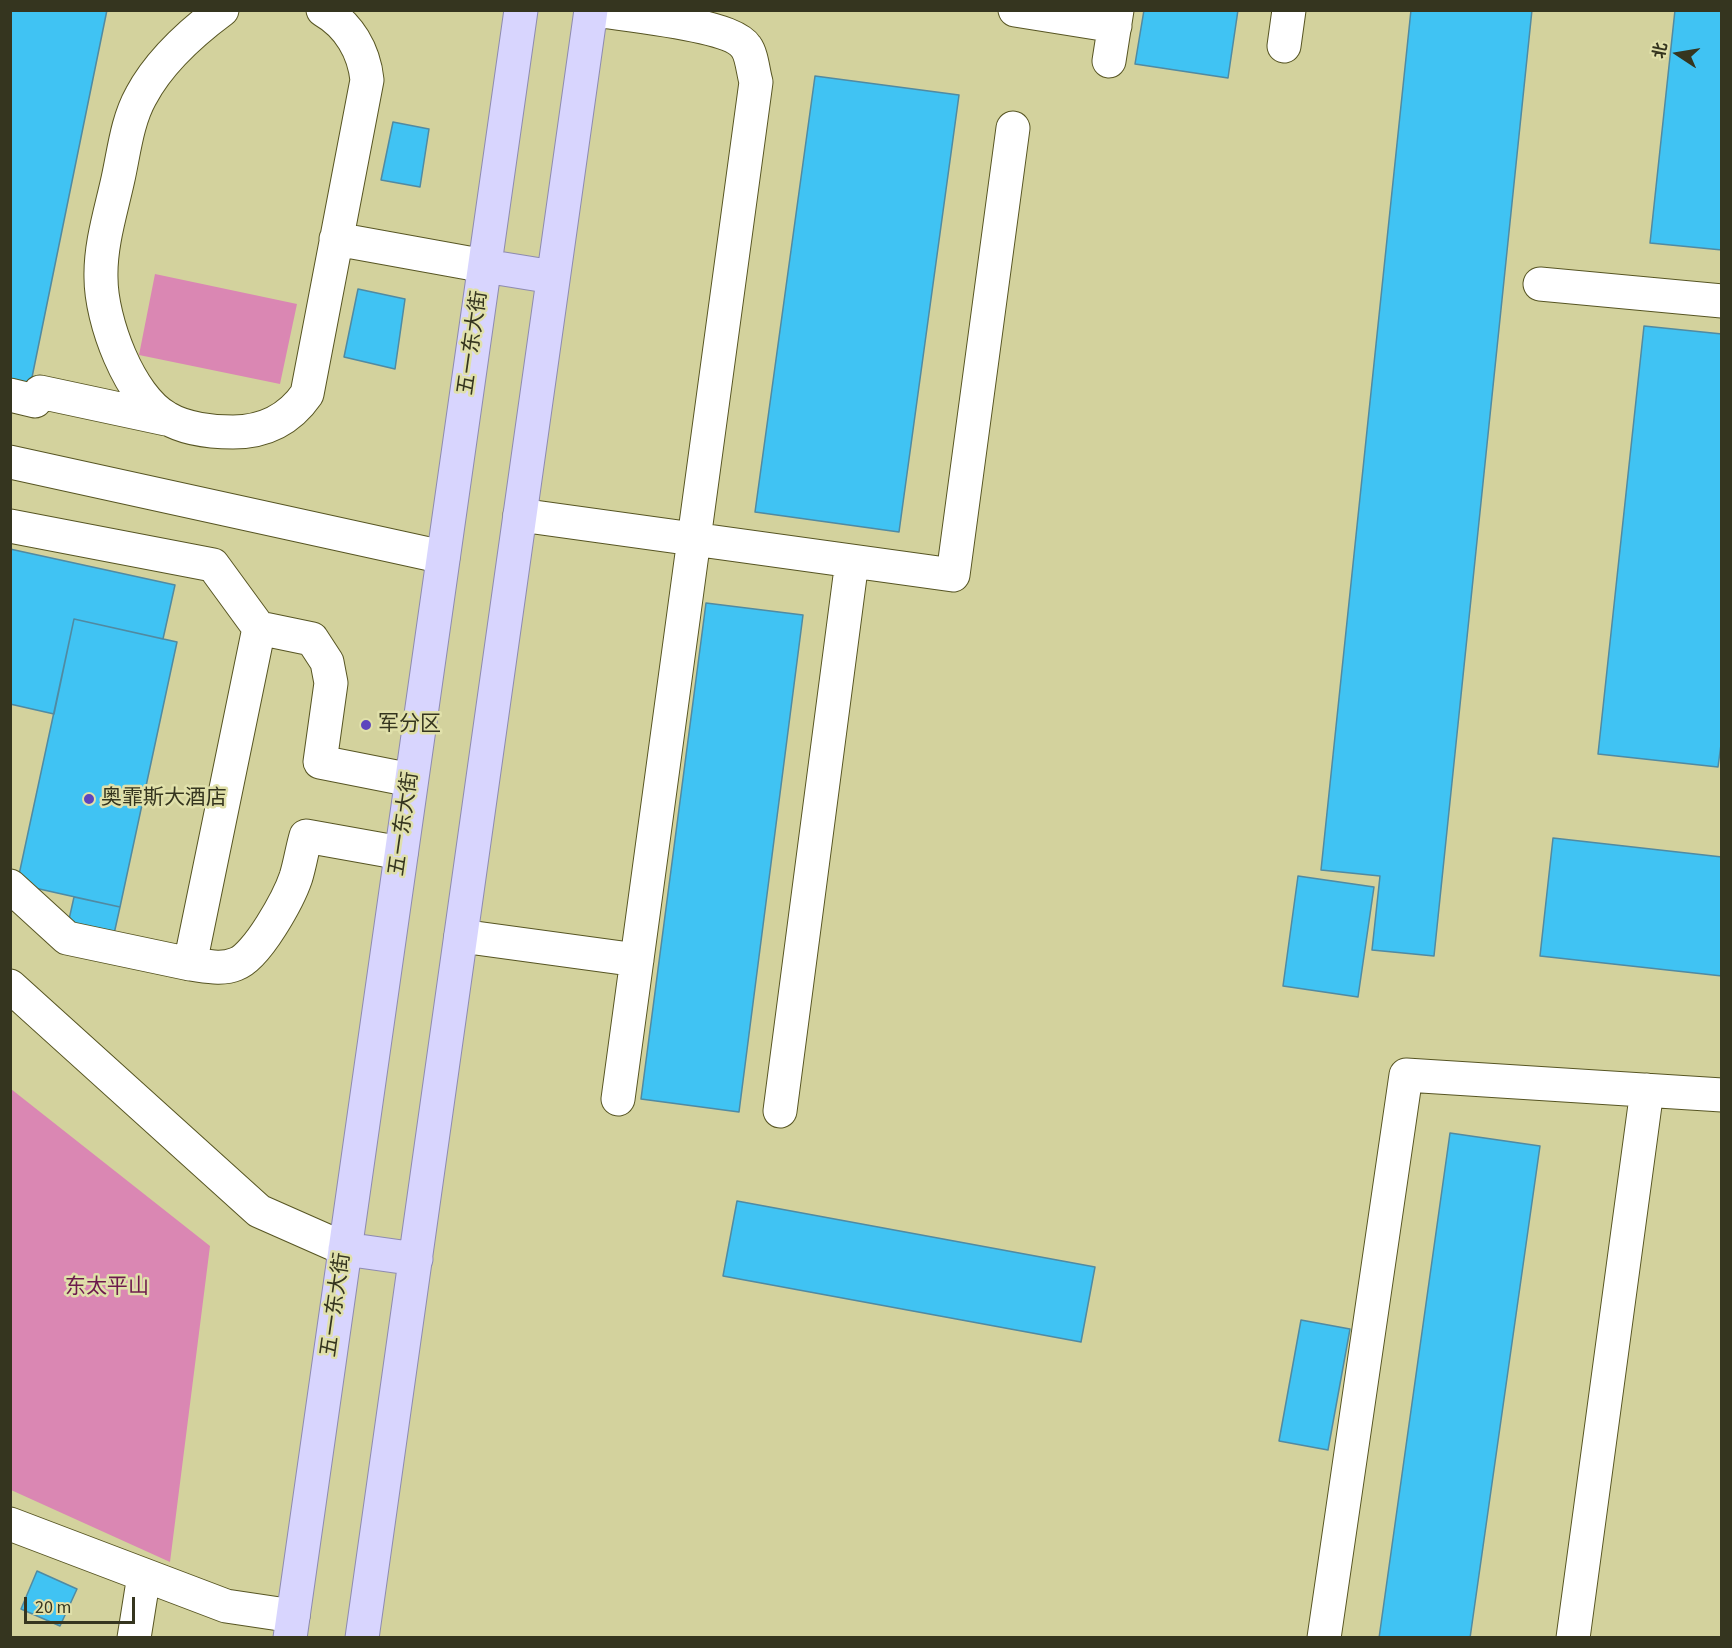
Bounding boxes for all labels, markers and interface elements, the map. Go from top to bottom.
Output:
north arrow [1648,24,1708,84]
text: 北 [1648,40,1673,60]
street label: 五一东大街 [454,289,494,397]
place label: 军分区 [378,712,441,738]
marker: 军分区 [359,718,373,732]
street label: 五一东大街 [385,770,425,878]
place label: 奥霏斯大酒店 [101,786,227,812]
marker: 奥霏斯大酒店 [82,792,96,806]
street label: 五一东大街 [317,1251,357,1359]
park label: 东太平山 [65,1275,149,1301]
scale bar [27,1585,138,1623]
text: 20 m [35,1595,71,1620]

